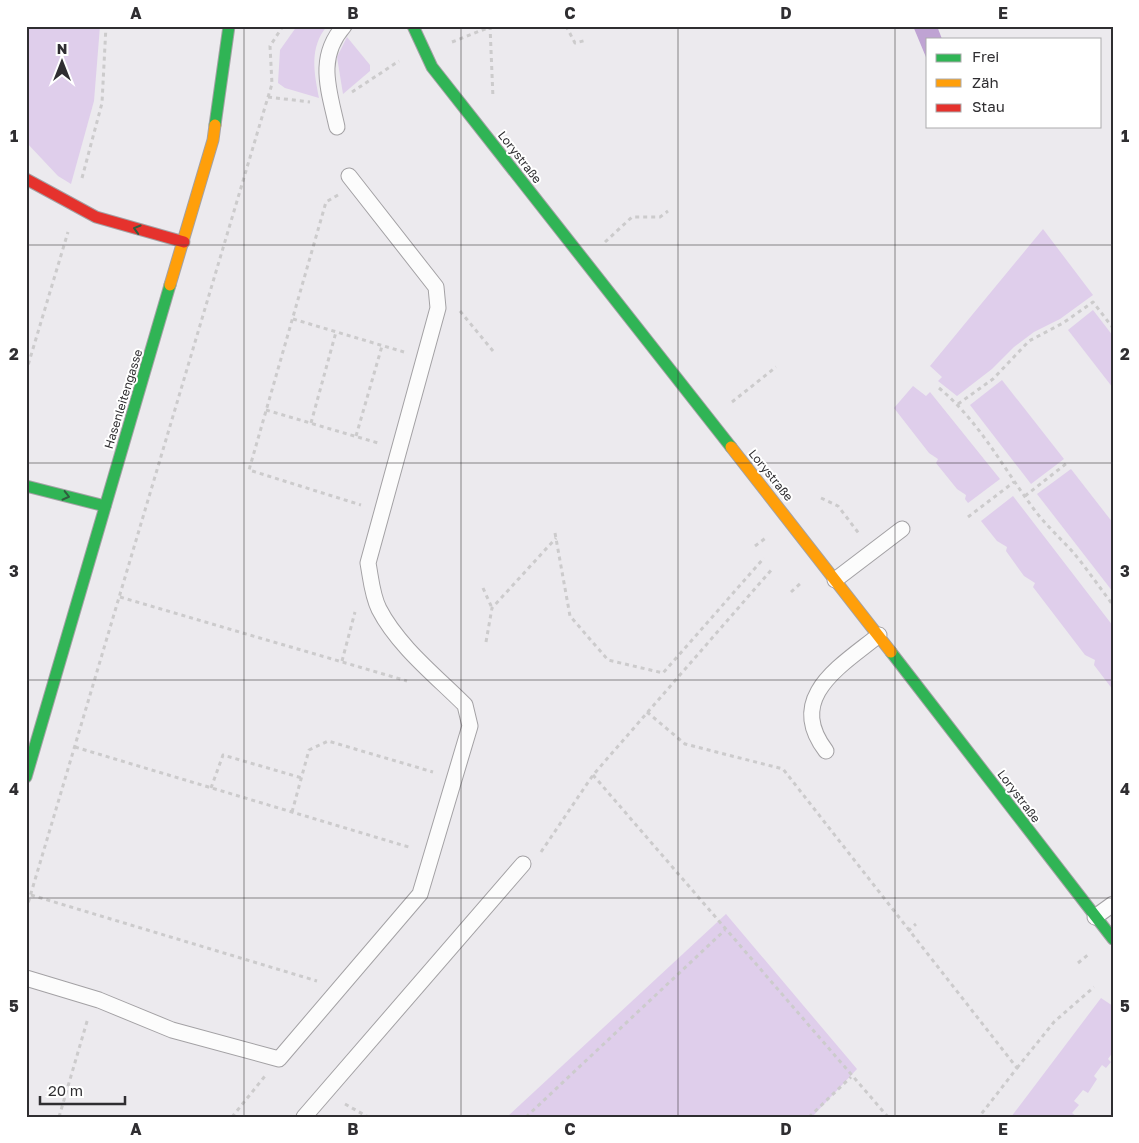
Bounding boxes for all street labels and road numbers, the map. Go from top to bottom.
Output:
street label: Lorystraße [495,128,545,186]
street label: Hasenleitengasse [101,347,145,451]
street label: Lorystraße [746,446,796,504]
street label: Lorystraße [994,767,1044,825]

